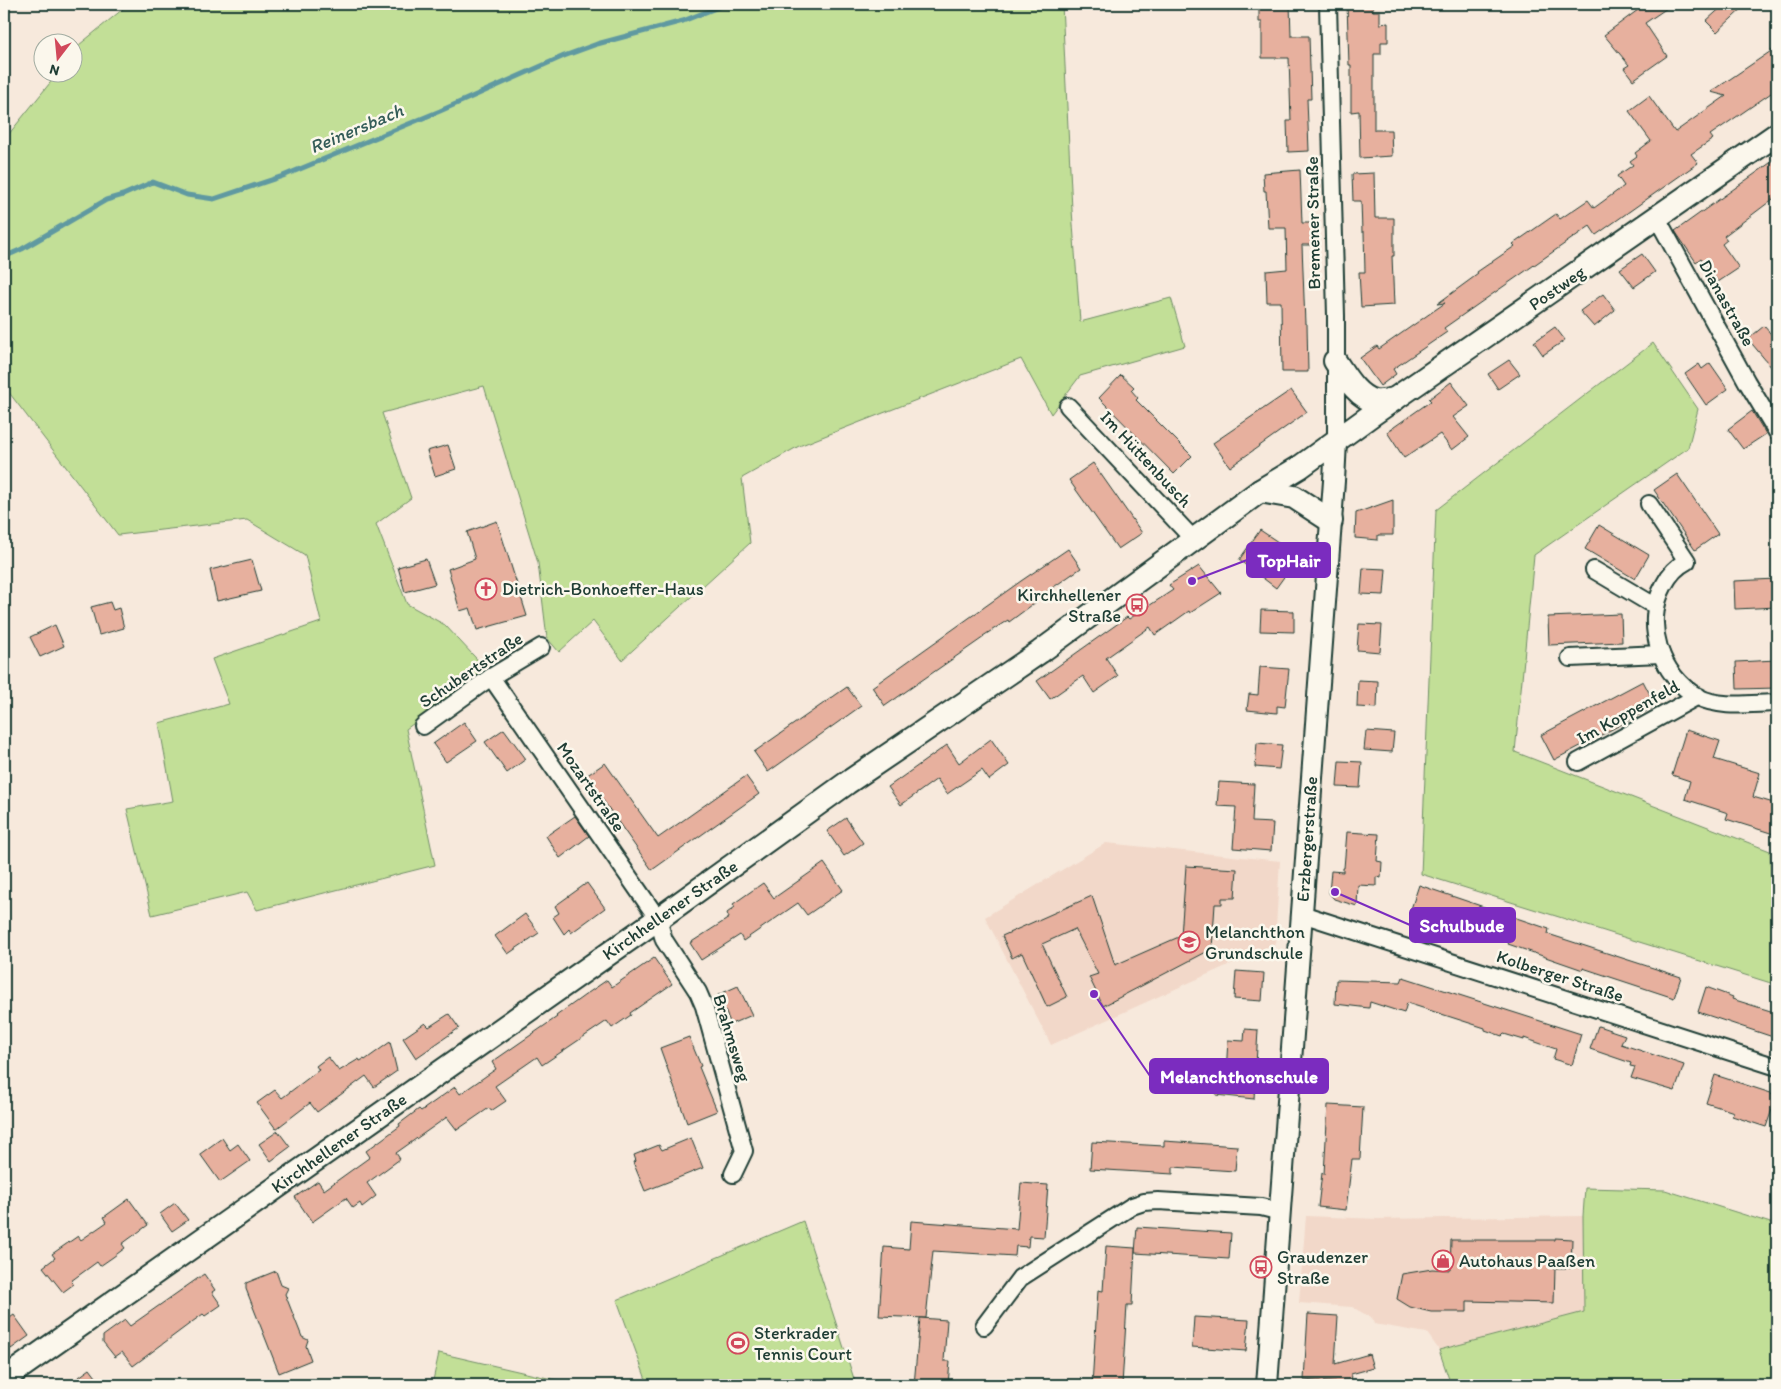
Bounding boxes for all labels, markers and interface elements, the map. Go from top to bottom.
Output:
north arrow [32,32,82,82]
text: N [48,61,61,79]
water label: Reinersbach [306,98,407,158]
street label: Bremener Straße [1301,156,1325,290]
street label: Dianastraße [1694,256,1760,350]
street label: Postweg [1525,260,1590,315]
street label: Im Hüttenbusch [1096,406,1197,512]
callout: TopHair [1247,543,1330,577]
text: TopHair [1256,549,1321,572]
church icon: Dietrich-Bonhoeffer-Haus [474,577,498,601]
place label: Dietrich-Bonhoeffer-Haus [502,578,704,600]
place label: Kirchhellener Straße [1017,584,1121,627]
bus stop icon: Kirchhellener Straße [1125,593,1149,617]
street label: Schubertstraße [415,627,527,713]
street label: Im Koppenfeld [1573,675,1683,749]
street label: Mozartstraße [552,738,630,836]
street label: Erzbergerstraße [1292,775,1322,903]
street label: Kirchhellener Straße [598,855,742,965]
callout: Schulbude [1410,908,1515,942]
text: Schulbude [1420,914,1504,937]
place label: Melanchthon Grundschule [1205,921,1305,964]
school or university icon: Melanchthon Grundschule [1177,930,1201,954]
street label: Kolberger Straße [1494,945,1626,1007]
street label: Brahmsweg [708,991,756,1085]
callout: Melanchthonschule [1150,1059,1328,1093]
text: Melanchthonschule [1160,1065,1318,1088]
street label: Kirchhellener Straße [267,1088,411,1198]
place label: Graudenzer Straße [1277,1246,1368,1289]
shop icon: Autohaus Paaßen [1431,1249,1455,1273]
place label: Autohaus Paaßen [1459,1250,1595,1272]
bus stop icon: Graudenzer Straße [1249,1255,1273,1279]
place label: Sterkrader Tennis Court [754,1322,852,1365]
sports icon: Sterkrader Tennis Court [726,1331,750,1355]

